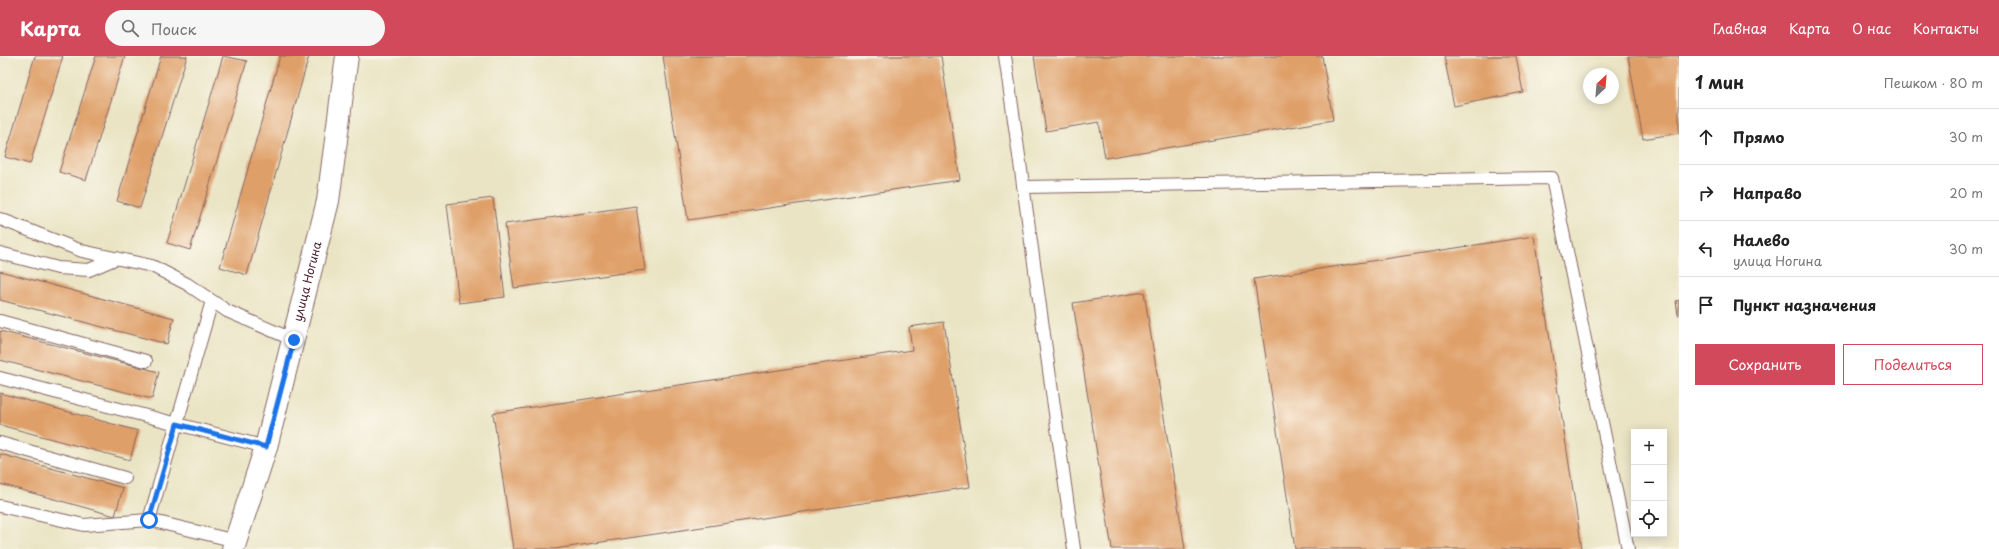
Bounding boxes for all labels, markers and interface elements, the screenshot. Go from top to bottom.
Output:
search box [105,10,385,46]
text: Карта [20,14,81,42]
icon: search [119,17,141,39]
text: Поиск [151,17,196,40]
text: Главная [1713,18,1767,39]
text: Карта [1789,18,1830,39]
text: О нас [1852,18,1891,39]
text: Контакты [1913,18,1979,39]
north arrow [1583,68,1619,104]
text: 1 мин [1695,69,1744,95]
text: Пешком · 80 m [1884,73,1983,92]
text: Прямо [1733,125,1784,148]
icon: ahead [1695,126,1717,148]
text: 30 m [1949,127,1983,146]
text: Направо [1733,181,1802,204]
icon: right [1695,182,1717,204]
text: 20 m [1949,183,1983,202]
text: Налево [1733,228,1790,251]
icon: left [1695,238,1717,260]
street label: улица Ногина [288,239,326,323]
text: 30 m [1949,239,1983,258]
text: улица Ногина [1733,251,1822,270]
text: Пункт назначения [1733,293,1876,316]
icon: arrive [1695,294,1717,316]
route end [285,331,303,349]
button: Сохранить [1695,344,1835,385]
button: Поделиться [1843,344,1983,385]
map controls [1631,429,1667,537]
button: + [1631,429,1667,465]
button: − [1631,465,1667,501]
button: locate [1631,501,1667,537]
route start [140,511,158,529]

